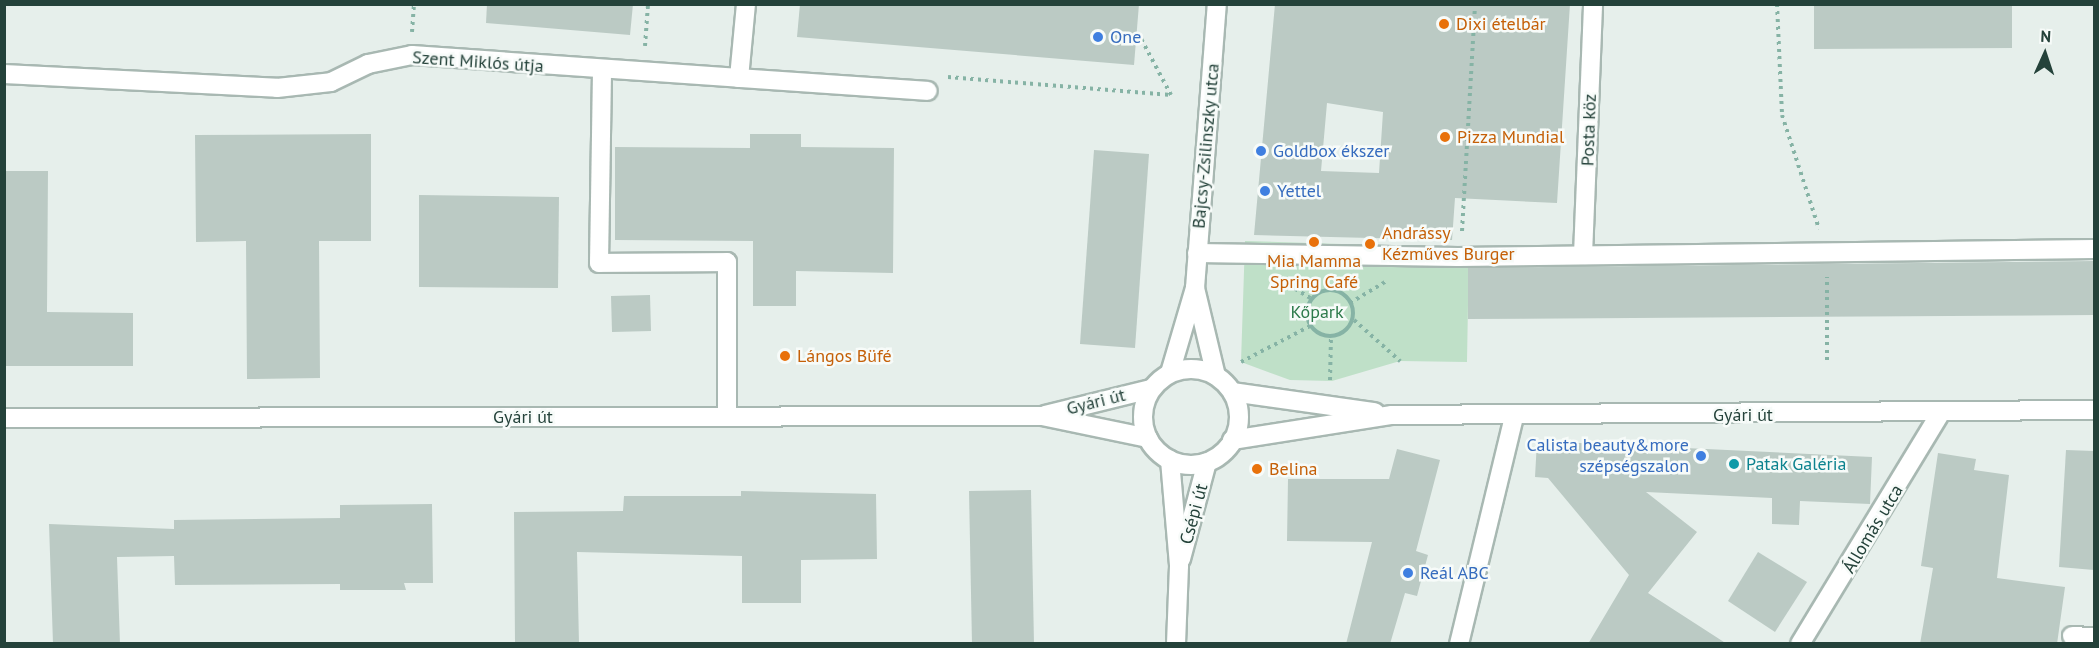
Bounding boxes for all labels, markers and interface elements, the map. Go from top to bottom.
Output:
place label: Dixi ételbár [1456,13,1546,35]
marker: Dixi ételbár [1437,17,1451,31]
north arrow [2015,24,2075,84]
place label: One [1110,26,1141,48]
text: N [2040,26,2052,46]
marker: One [1091,30,1105,44]
street label: Szent Miklós útja [412,47,544,77]
street label: Bajcsy-Zsilinszky utca [1188,62,1224,230]
street label: Posta köz [1577,94,1601,166]
place label: Pizza Mundial [1457,126,1564,148]
marker: Pizza Mundial [1438,130,1452,144]
place label: Goldbox ékszer [1273,140,1390,162]
marker: Goldbox ékszer [1254,144,1268,158]
place label: Yettel [1277,180,1321,202]
marker: Yettel [1258,184,1272,198]
place label: Andrássy Kézműves Burger [1382,223,1515,266]
marker: Mia Mamma Spring Café [1307,235,1321,249]
marker: Andrássy Kézműves Burger [1363,237,1377,251]
place label: Mia Mamma Spring Café [1267,251,1361,294]
park label: Kőpark [1290,301,1344,323]
place label: Lángos Büfé [797,345,892,367]
marker: Lángos Büfé [778,349,792,363]
street label: Gyári út [1064,384,1128,420]
street label: Gyári út [1713,404,1773,426]
street label: Gyári út [493,406,553,428]
place label: Calista beauty&more szépségszalon [1526,435,1689,478]
marker: Calista beauty&more szépségszalon [1694,449,1708,463]
place label: Patak Galéria [1746,453,1847,475]
marker: Patak Galéria [1727,457,1741,471]
place label: Belina [1269,458,1318,480]
marker: Belina [1250,462,1264,476]
street label: Csépi út [1176,481,1212,547]
street label: Állomás utca [1838,481,1908,577]
place label: Reál ABC [1420,562,1489,584]
marker: Reál ABC [1401,566,1415,580]

